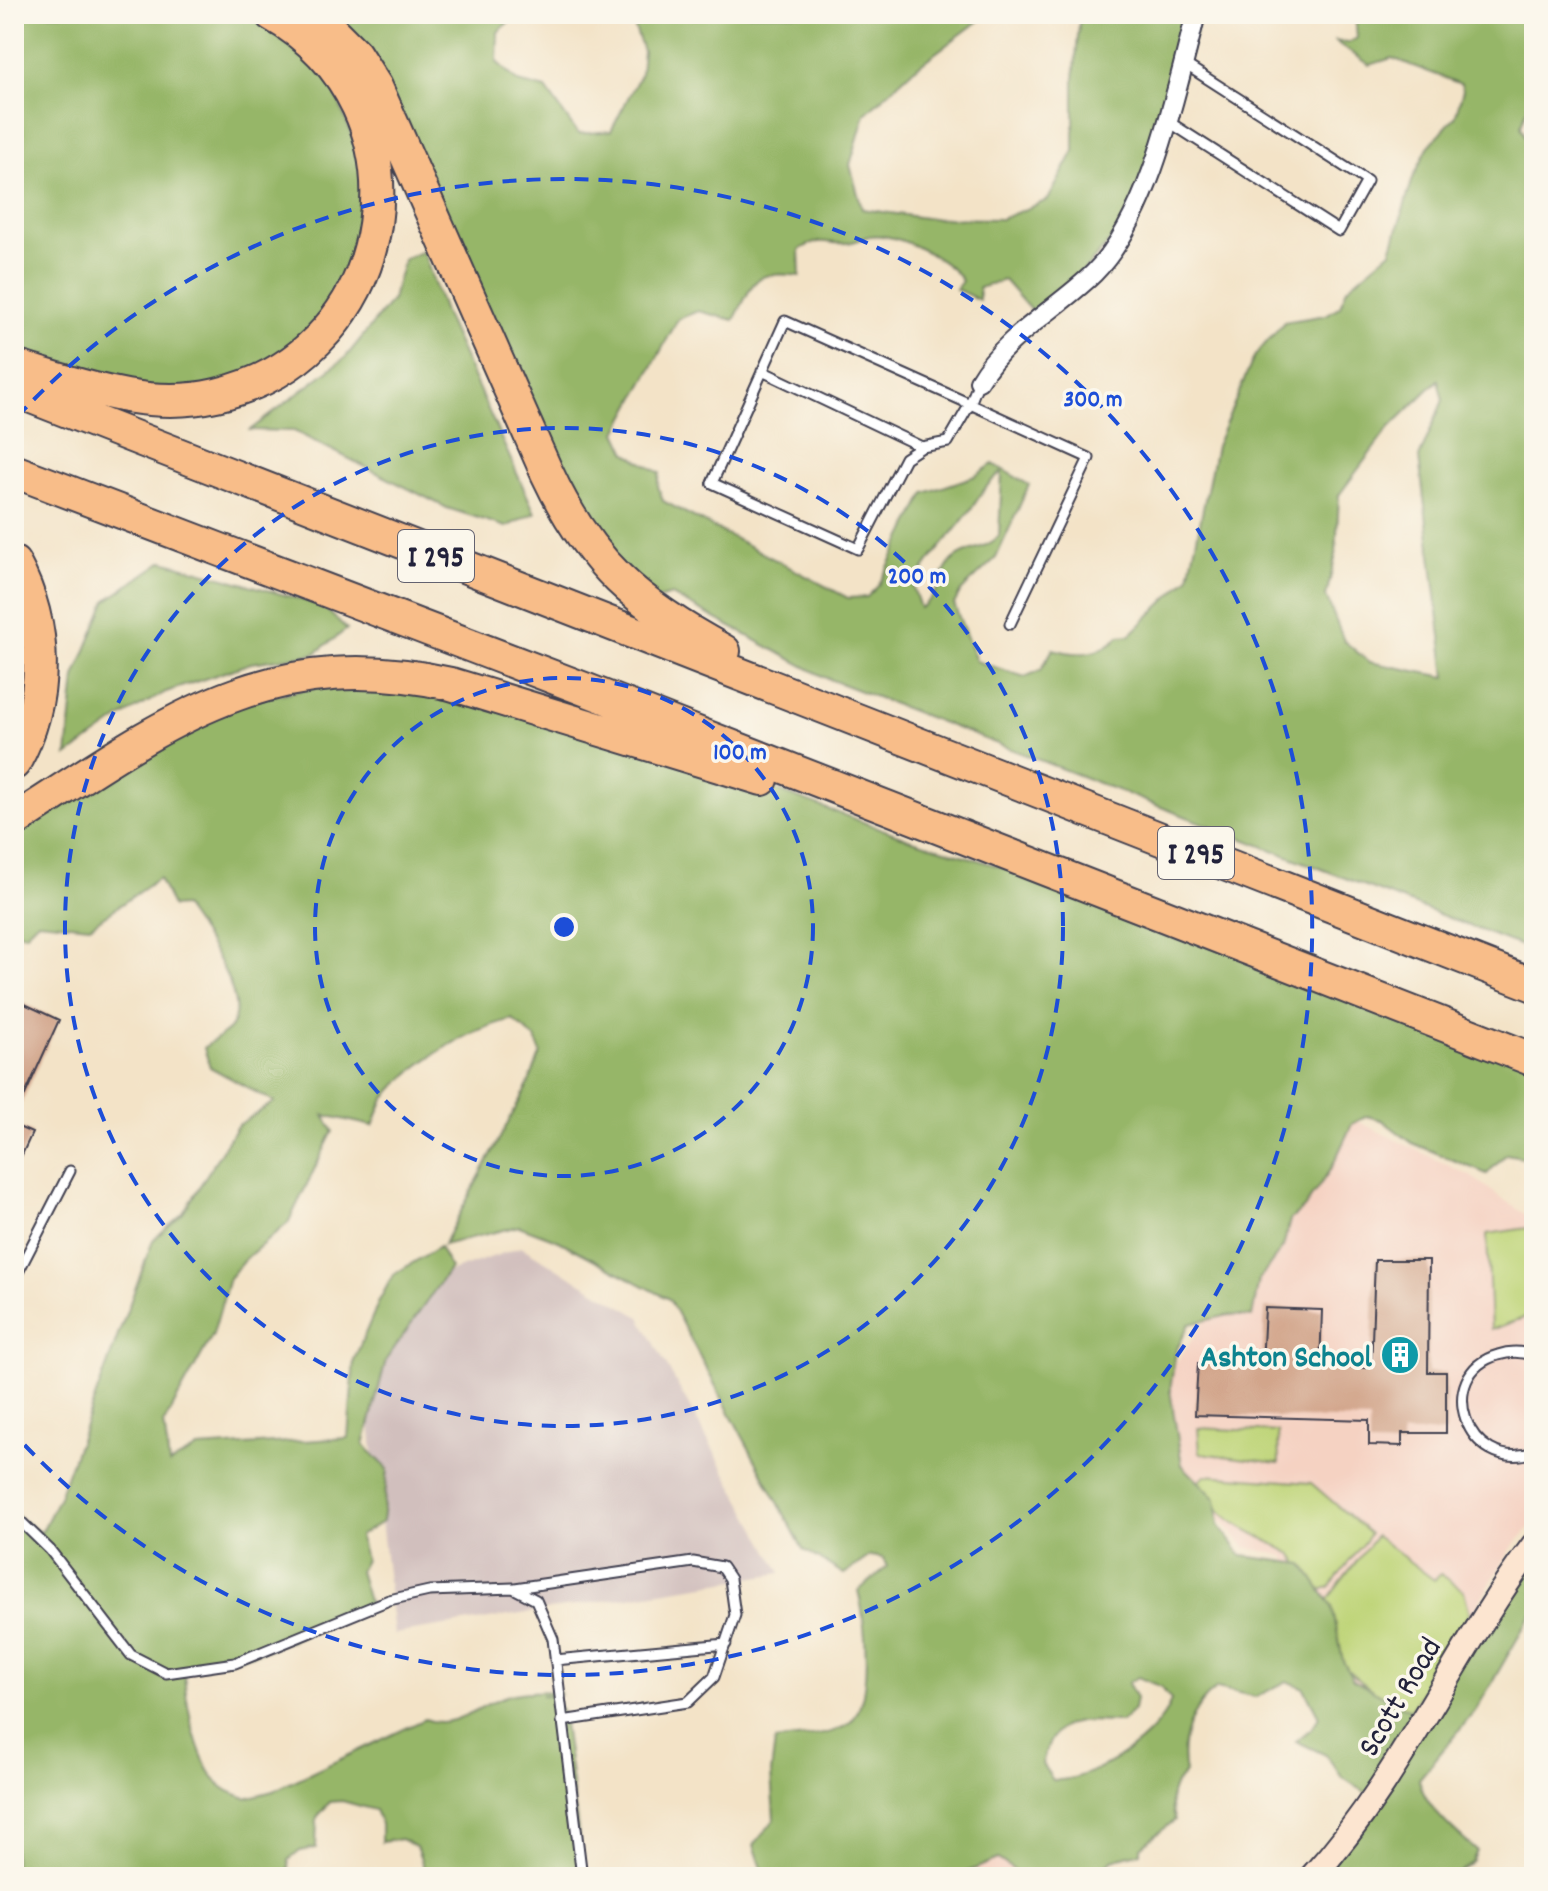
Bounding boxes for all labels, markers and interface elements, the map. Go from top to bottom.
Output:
text: 300 m [1064,384,1122,418]
road number: I 295 [398,530,474,582]
text: 200 m [888,561,946,595]
text: 100 m [713,737,767,771]
road number: I 295 [1158,827,1234,879]
centre of rings [550,913,578,941]
building icon: Ashton School [1379,1334,1421,1376]
place label: Ashton School [1201,1337,1372,1383]
street label: Scott Road [1349,1630,1456,1767]

